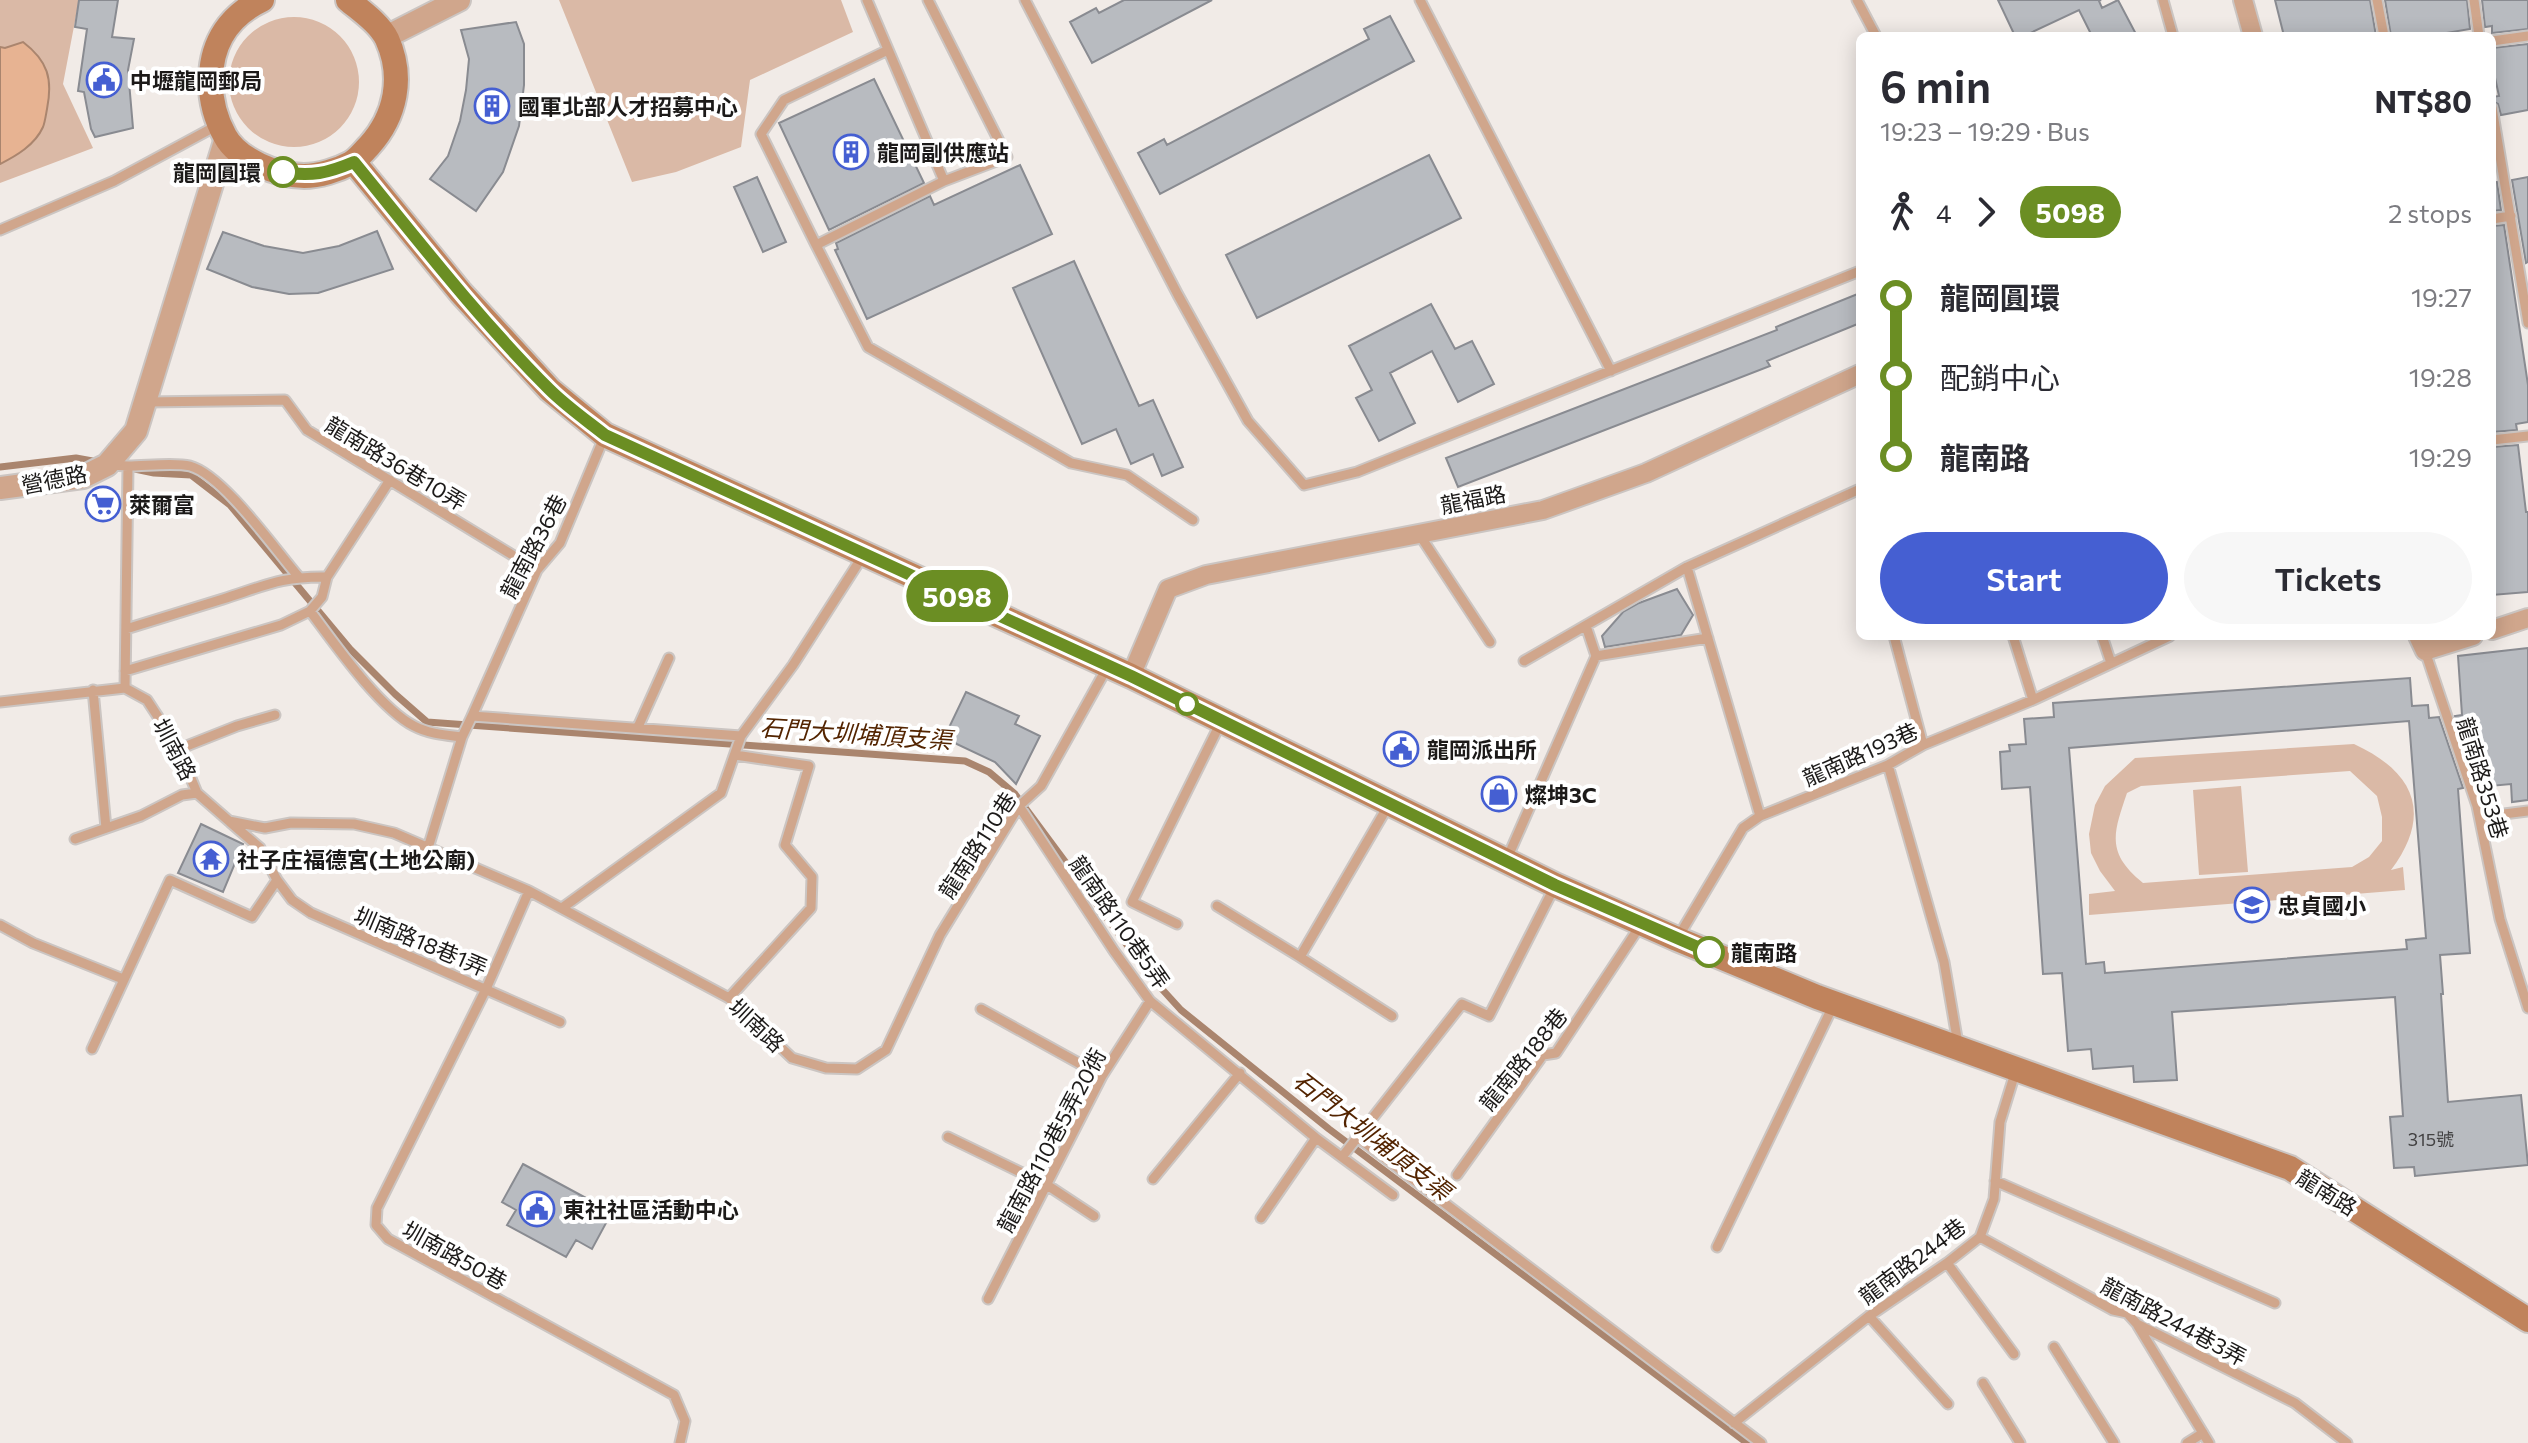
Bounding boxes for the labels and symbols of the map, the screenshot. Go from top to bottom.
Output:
public building icon: 中壢龍岡郵局 [85,61,123,99]
place label: 中壢龍岡郵局 [130,67,262,94]
building icon: 國軍北部人才招募中心 [473,87,511,125]
place label: 國軍北部人才招募中心 [518,93,738,120]
building icon: 龍岡副供應站 [832,133,870,171]
place label: 龍岡副供應站 [877,139,1009,166]
marker: 龍岡圓環 [268,157,298,187]
place label: 龍岡圓環 [173,159,261,186]
street label: 龍南路36巷10弄 [321,410,471,516]
street label: 營德路 [19,459,89,499]
street label: 龍福路 [1438,479,1508,519]
supermarket icon: 萊爾富 [84,485,122,523]
street label: 龍南路36巷 [494,489,572,603]
place label: 萊爾富 [129,491,195,518]
line badge: 5098 [901,570,1013,622]
unlabelled marker [1176,693,1198,715]
water label: 石門大圳埔頂支渠 [759,712,956,754]
street label: 圳南路 [148,714,202,784]
street label: 龍南路353巷 [2452,714,2514,842]
street label: 龍南路193巷 [1798,717,1922,791]
public building icon: 龍岡派出所 [1382,730,1420,768]
place label: 龍岡派出所 [1427,736,1537,763]
shop icon: 燦坤3C [1480,775,1518,813]
place label: 燦坤3C [1525,781,1597,808]
street label: 龍南路110巷 [933,787,1021,903]
temple icon: 社子庄福德宮(土地公廟) [192,840,230,878]
place label: 社子庄福德宮(土地公廟) [237,846,475,873]
street label: 龍南路110巷5弄 [1064,850,1176,994]
school or university icon: 忠貞國小 [2233,886,2271,924]
place label: 忠貞國小 [2278,892,2366,919]
street label: 圳南路18巷1弄 [350,901,492,981]
marker: 龍南路 [1694,937,1724,967]
place label: 龍南路 [1731,939,1797,966]
street label: 圳南路 [724,993,790,1057]
street label: 龍南路188巷 [1473,1002,1573,1116]
street label: 龍南路110巷5弄20衖 [991,1043,1111,1237]
water label: 石門大圳埔頂支渠 [1288,1064,1460,1207]
house number: 315號 [2408,1128,2454,1150]
street label: 龍南路 [2292,1163,2362,1221]
public building icon: 東社社區活動中心 [518,1190,556,1228]
place label: 東社社區活動中心 [563,1196,739,1223]
street label: 龍南路244巷 [1853,1212,1971,1310]
street label: 圳南路50巷 [398,1215,512,1295]
street label: 龍南路244巷3弄 [2097,1271,2251,1371]

